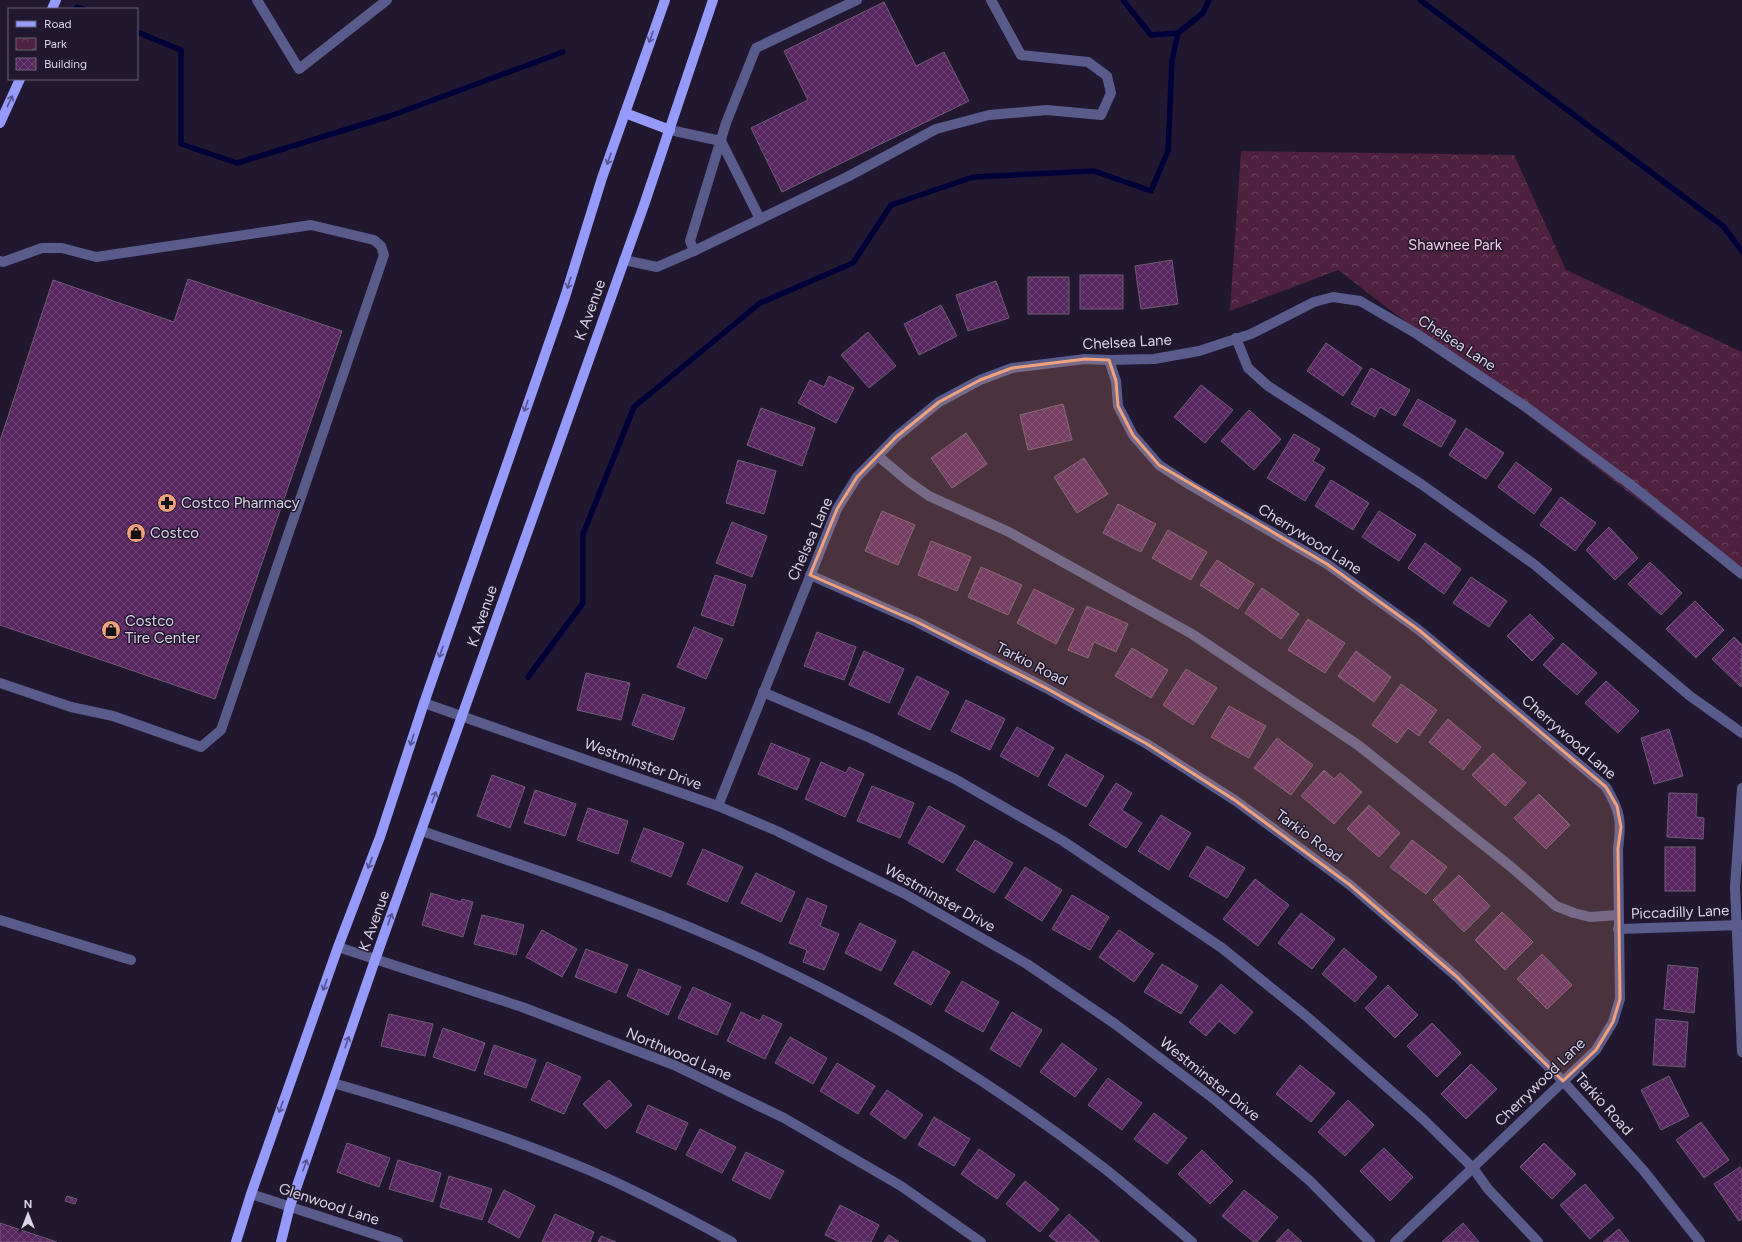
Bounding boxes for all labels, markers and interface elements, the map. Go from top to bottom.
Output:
legend [8,8,138,80]
text: Road [44,17,72,31]
one-way arrow [647,30,655,42]
text: Park [44,37,67,51]
text: Building [44,57,87,71]
one-way arrow [7,95,14,107]
one-way arrow [604,153,612,165]
park label: Shawnee Park [1408,236,1503,254]
one-way arrow [565,277,572,290]
street label: K Avenue [571,277,609,343]
street label: Chelsea Lane [1415,311,1499,375]
street label: Chelsea Lane [1082,331,1172,353]
one-way arrow [522,400,530,412]
pharmacy icon: Costco Pharmacy [156,492,178,514]
place label: Costco Pharmacy [181,494,300,512]
street label: Chelsea Lane [784,495,836,583]
street label: Cherrywood Lane [1255,500,1365,578]
shop icon: Costco [125,522,147,544]
place label: Costco [150,524,199,542]
street label: K Avenue [463,583,501,649]
place label: Costco Tire Center [125,612,200,647]
shop icon: Costco Tire Center [100,619,122,641]
street label: Tarkio Road [993,638,1071,690]
one-way arrow [437,646,445,658]
street label: Cherrywood Lane [1518,691,1620,783]
one-way arrow [408,733,415,746]
street label: Westminster Drive [582,734,704,794]
one-way arrow [431,791,439,803]
street label: Tarkio Road [1272,806,1346,866]
one-way arrow [366,857,374,869]
street label: Westminster Drive [882,860,998,936]
street label: K Avenue [355,888,393,954]
street label: Piccadilly Lane [1630,901,1730,923]
one-way arrow [387,914,395,926]
one-way arrow [320,978,328,990]
street label: Northwood Lane [624,1024,734,1084]
street label: Westminster Drive [1156,1033,1264,1125]
street label: Cherrywood Lane [1491,1034,1589,1130]
one-way arrow [344,1036,352,1048]
street label: Tarkio Road [1571,1069,1637,1139]
one-way arrow [277,1101,285,1113]
one-way arrow [302,1158,309,1171]
street label: Glenwood Lane [276,1179,382,1229]
north arrow [8,1194,48,1234]
text: N [24,1198,32,1211]

